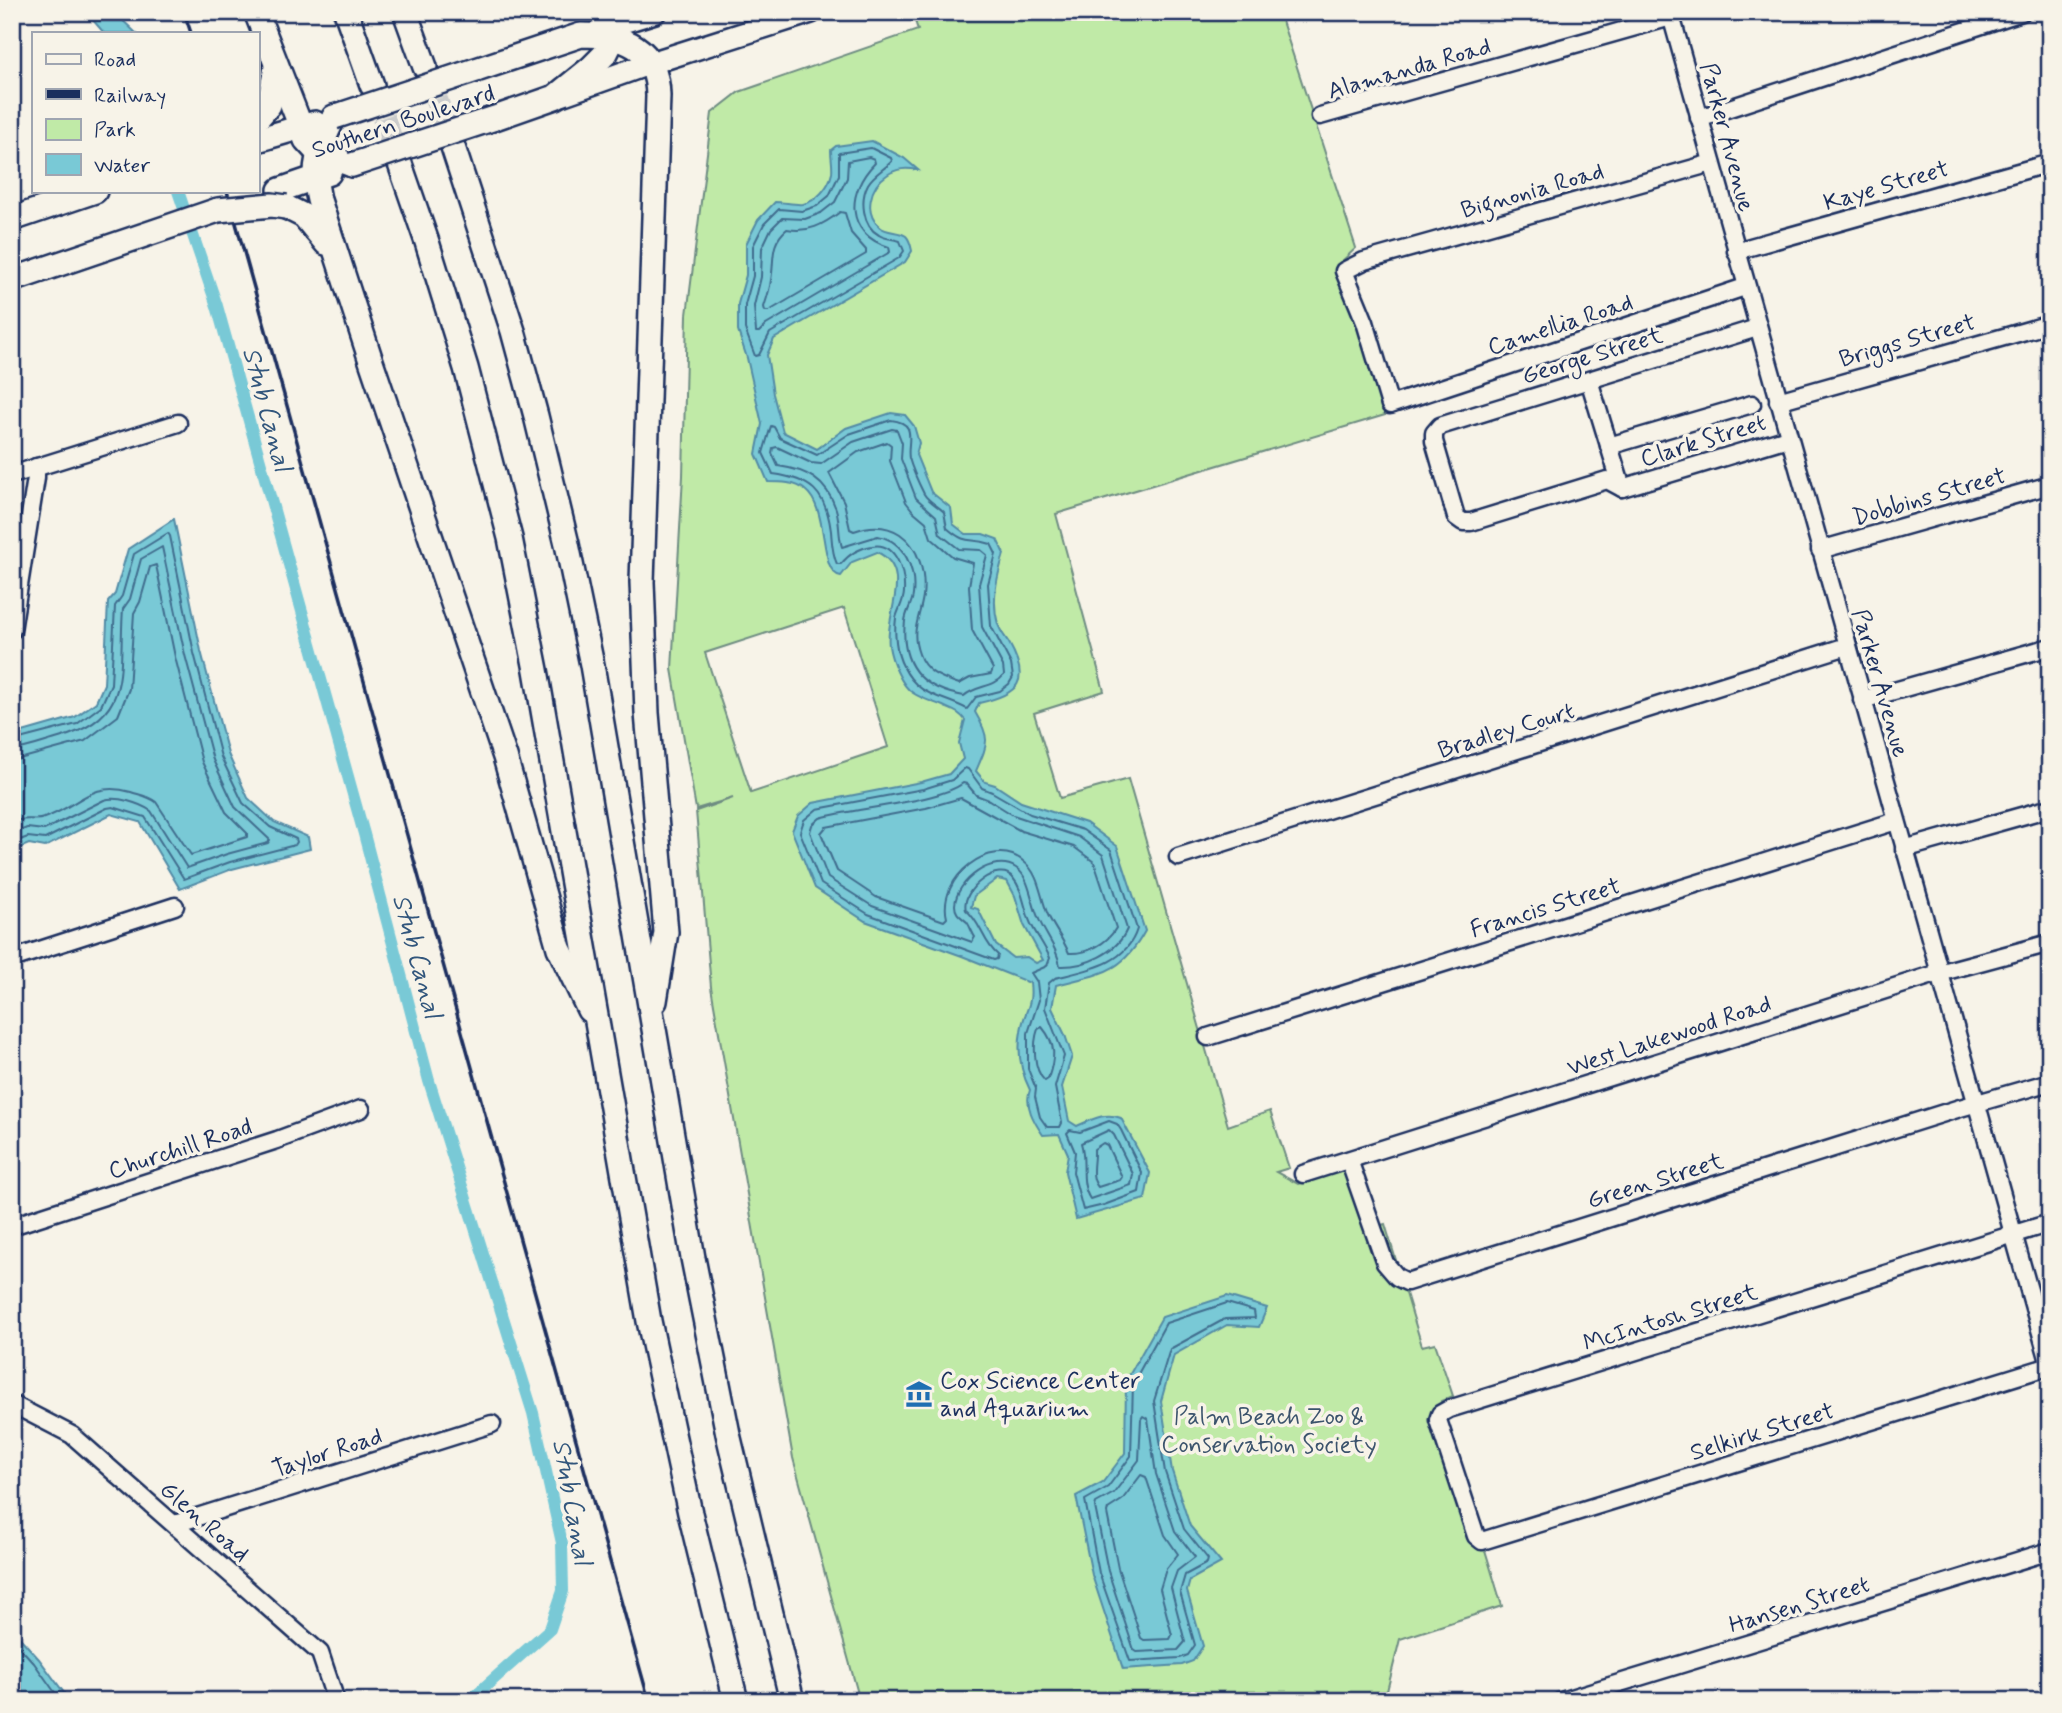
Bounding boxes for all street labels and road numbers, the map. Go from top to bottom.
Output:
street label: Alamanda Road [1324,31,1495,108]
street label: Parker Avenue [1692,60,1761,215]
street label: Southern Boulevard [308,78,499,167]
street label: Kaye Street [1820,154,1953,219]
street label: Bignonia Road [1457,156,1608,230]
street label: Camellia Road [1484,287,1637,363]
street label: Briggs Street [1836,307,1980,378]
street label: George Street [1518,320,1667,394]
street label: Clark Street [1637,408,1770,475]
street label: Dobbins Street [1849,461,2010,534]
street label: Parker Avenue [1844,606,1916,761]
street label: Bradley Court [1434,696,1579,767]
street label: Francis Street [1466,871,1624,946]
street label: West Lakewood Road [1564,989,1775,1084]
street label: Churchill Road [105,1112,256,1187]
street label: Green Street [1584,1146,1727,1217]
street label: McIntosh Street [1579,1277,1761,1360]
street label: Selkirk Street [1687,1396,1838,1469]
street label: Taylor Road [269,1421,386,1486]
street label: Glen Road [153,1475,255,1570]
street label: Hansen Street [1725,1569,1874,1642]

